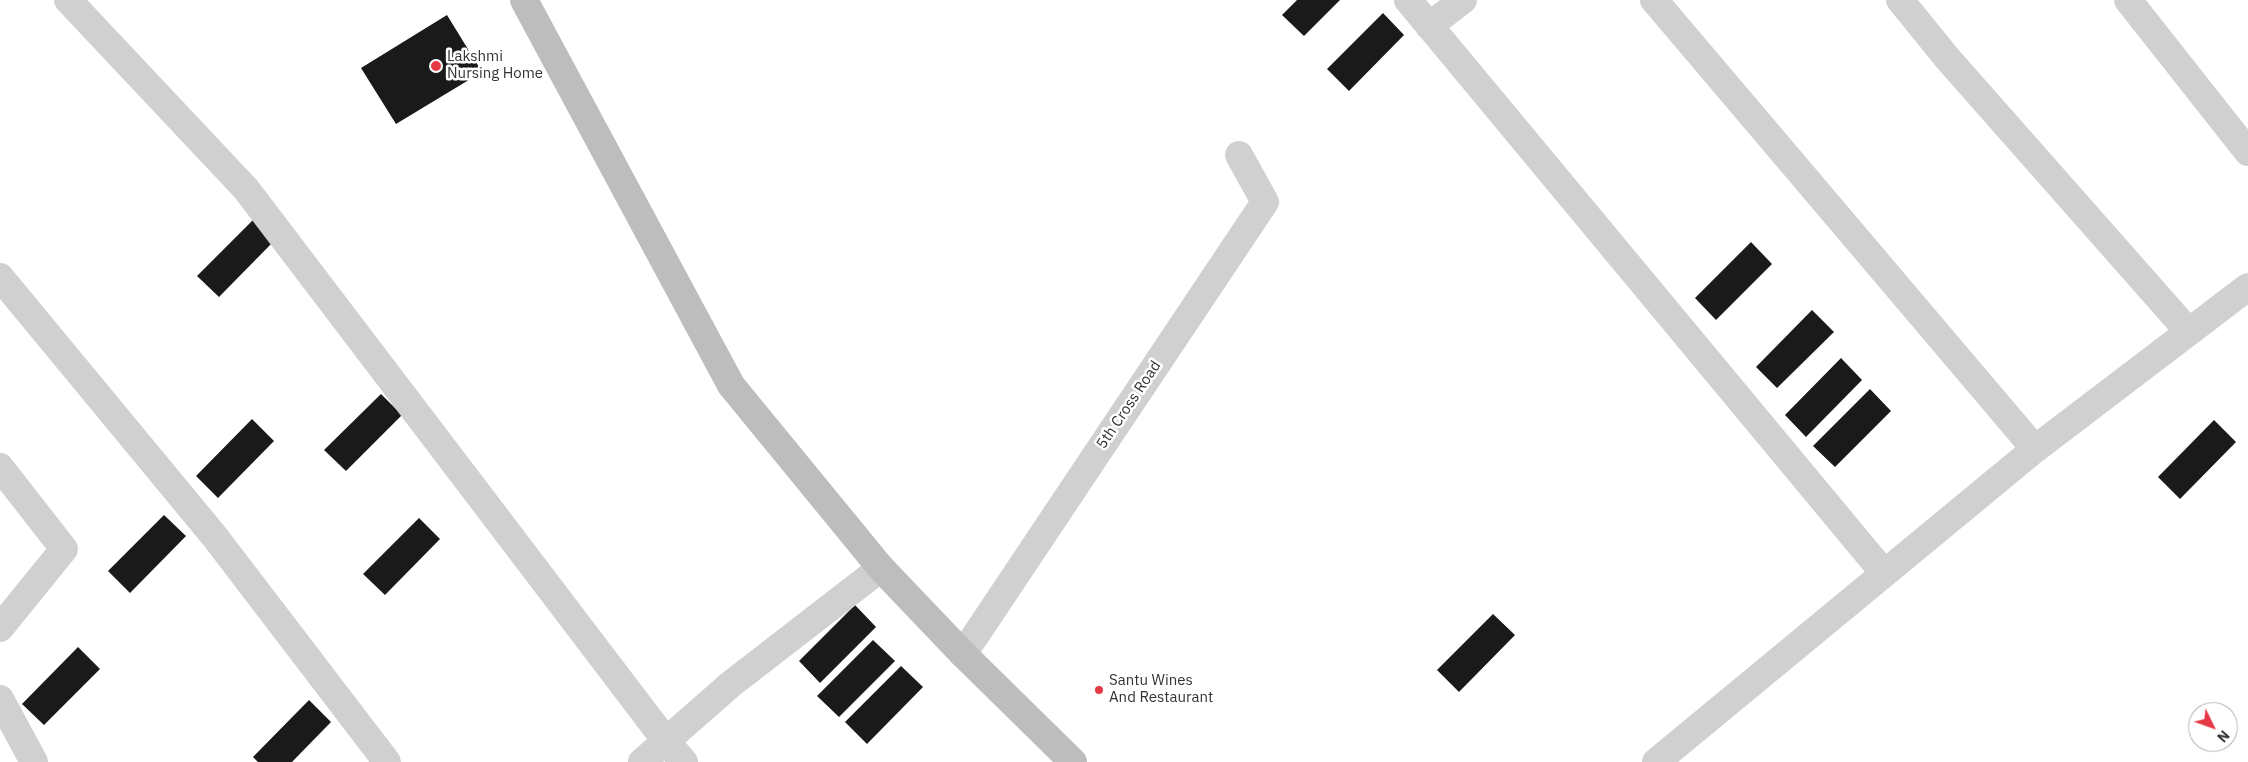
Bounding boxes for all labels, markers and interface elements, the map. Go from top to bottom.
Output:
place label: Lakshmi Nursing Home [447,48,543,83]
marker: Lakshmi Nursing Home [429,59,443,73]
street label: 5th Cross Road [1093,358,1165,452]
place label: Santu Wines And Restaurant [1109,672,1213,707]
marker: Santu Wines And Restaurant [1093,684,1105,696]
north arrow [2188,702,2238,752]
text: N [2213,727,2233,746]

